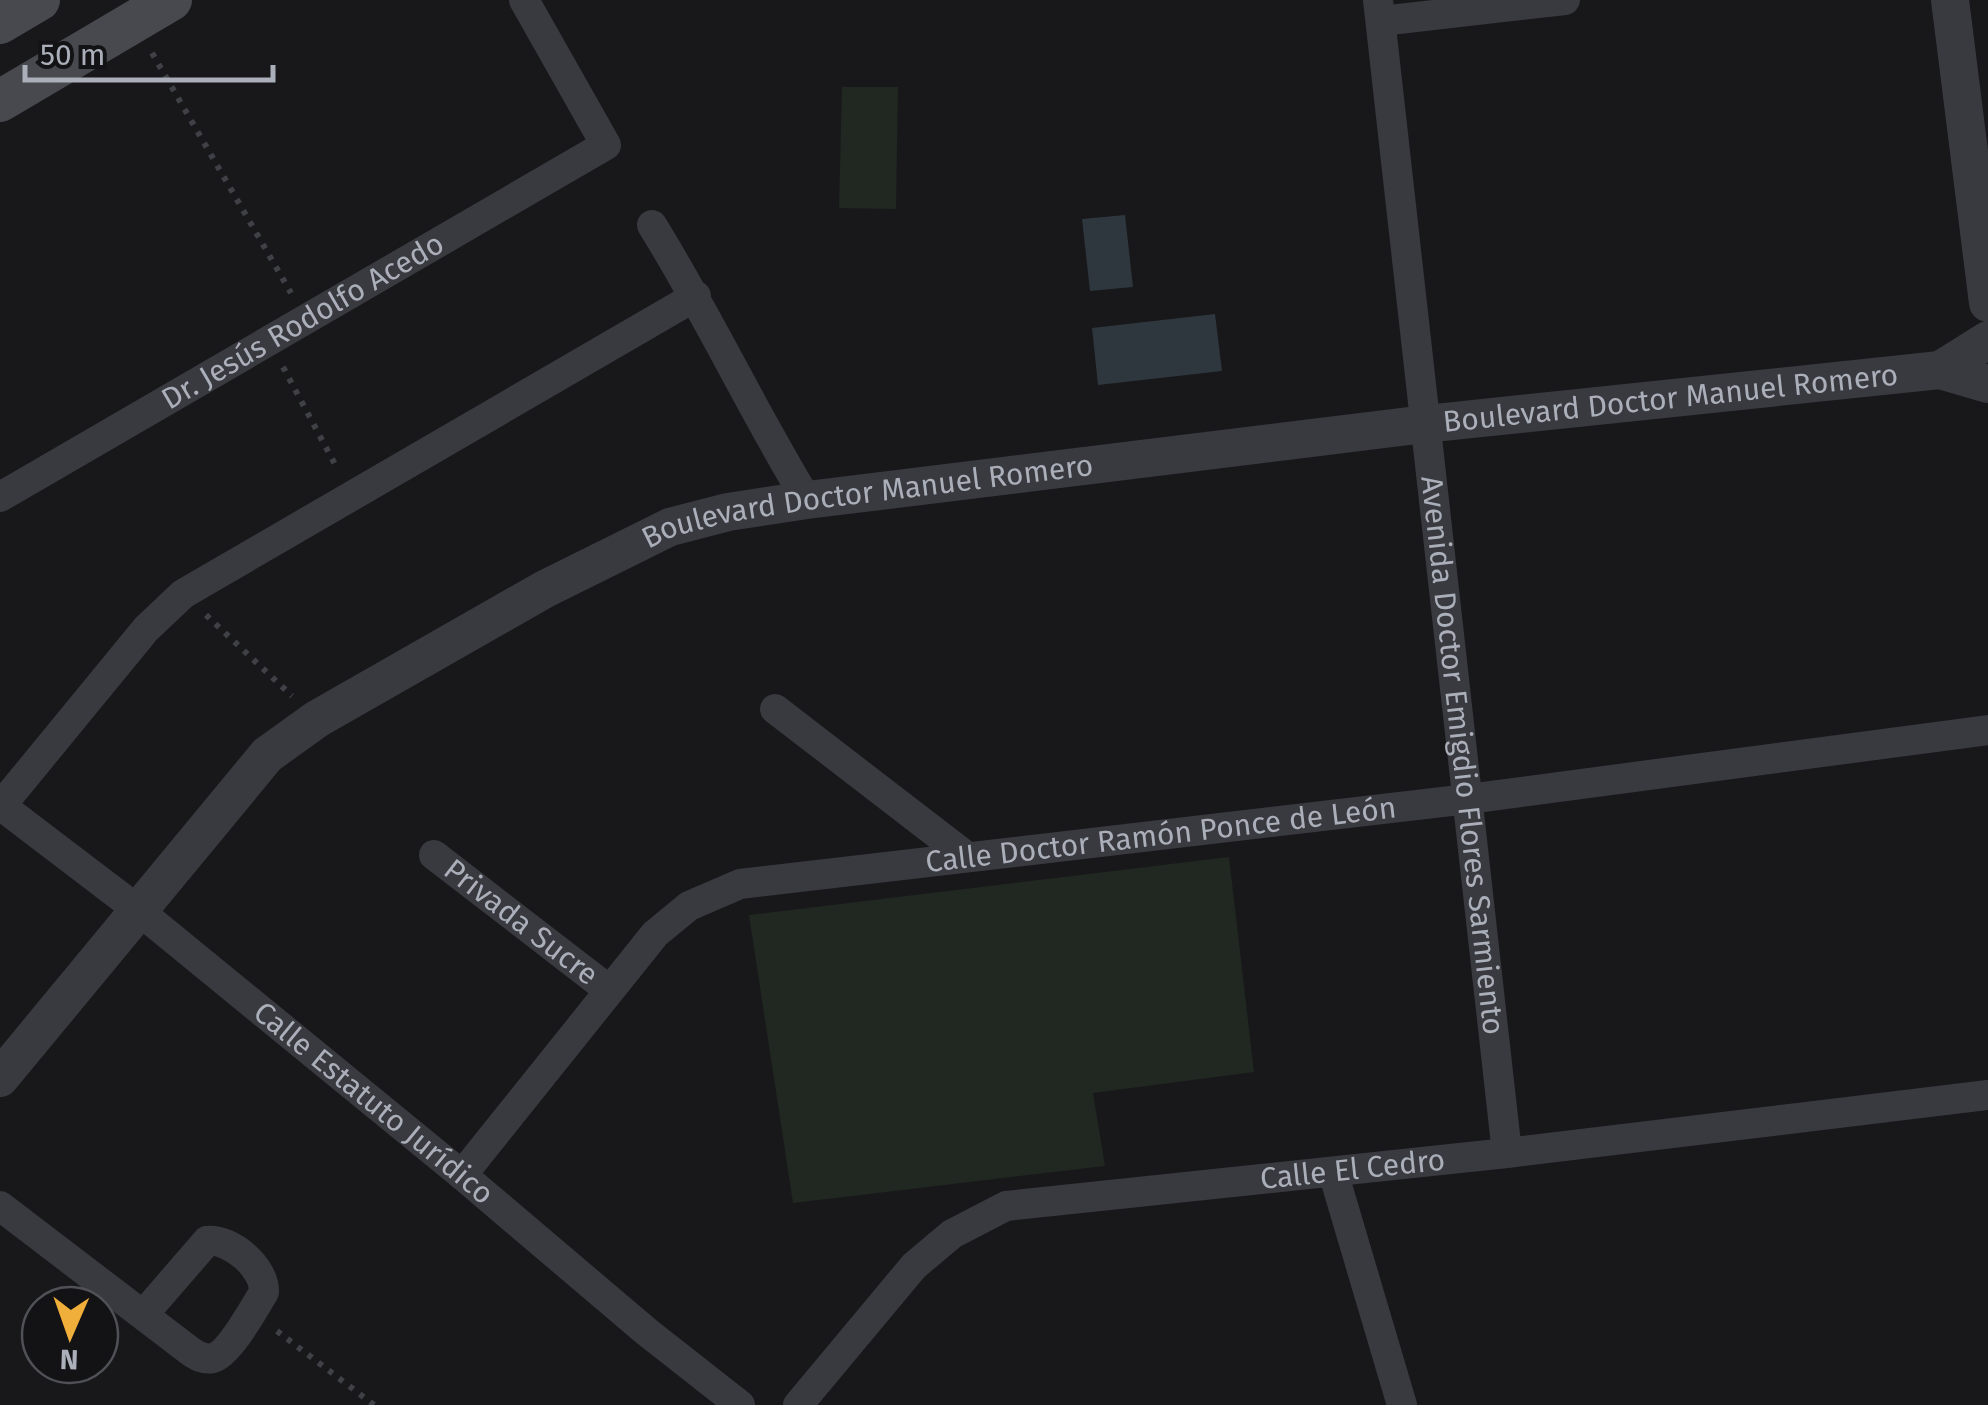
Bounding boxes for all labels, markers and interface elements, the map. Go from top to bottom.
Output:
scale bar [25,20,272,82]
text: 50 m [40,37,105,73]
street label: Dr. Jesús Rodolfo Acedo [155,225,450,417]
street label: Boulevard Doctor Manuel Romero [1441,357,1900,440]
street label: Boulevard Doctor Manuel Romero [636,447,1095,556]
street label: Avenida Doctor Emigdio Flores Sarmiento [1413,474,1512,1037]
street label: Calle Doctor Ramón Ponce de León [924,790,1398,880]
street label: Privada Sucre [437,851,605,993]
street label: Calle Estatuto Jurídico [246,994,501,1212]
street label: Calle El Cedro [1258,1142,1447,1197]
north arrow [20,1285,120,1385]
text: N [59,1343,79,1376]

